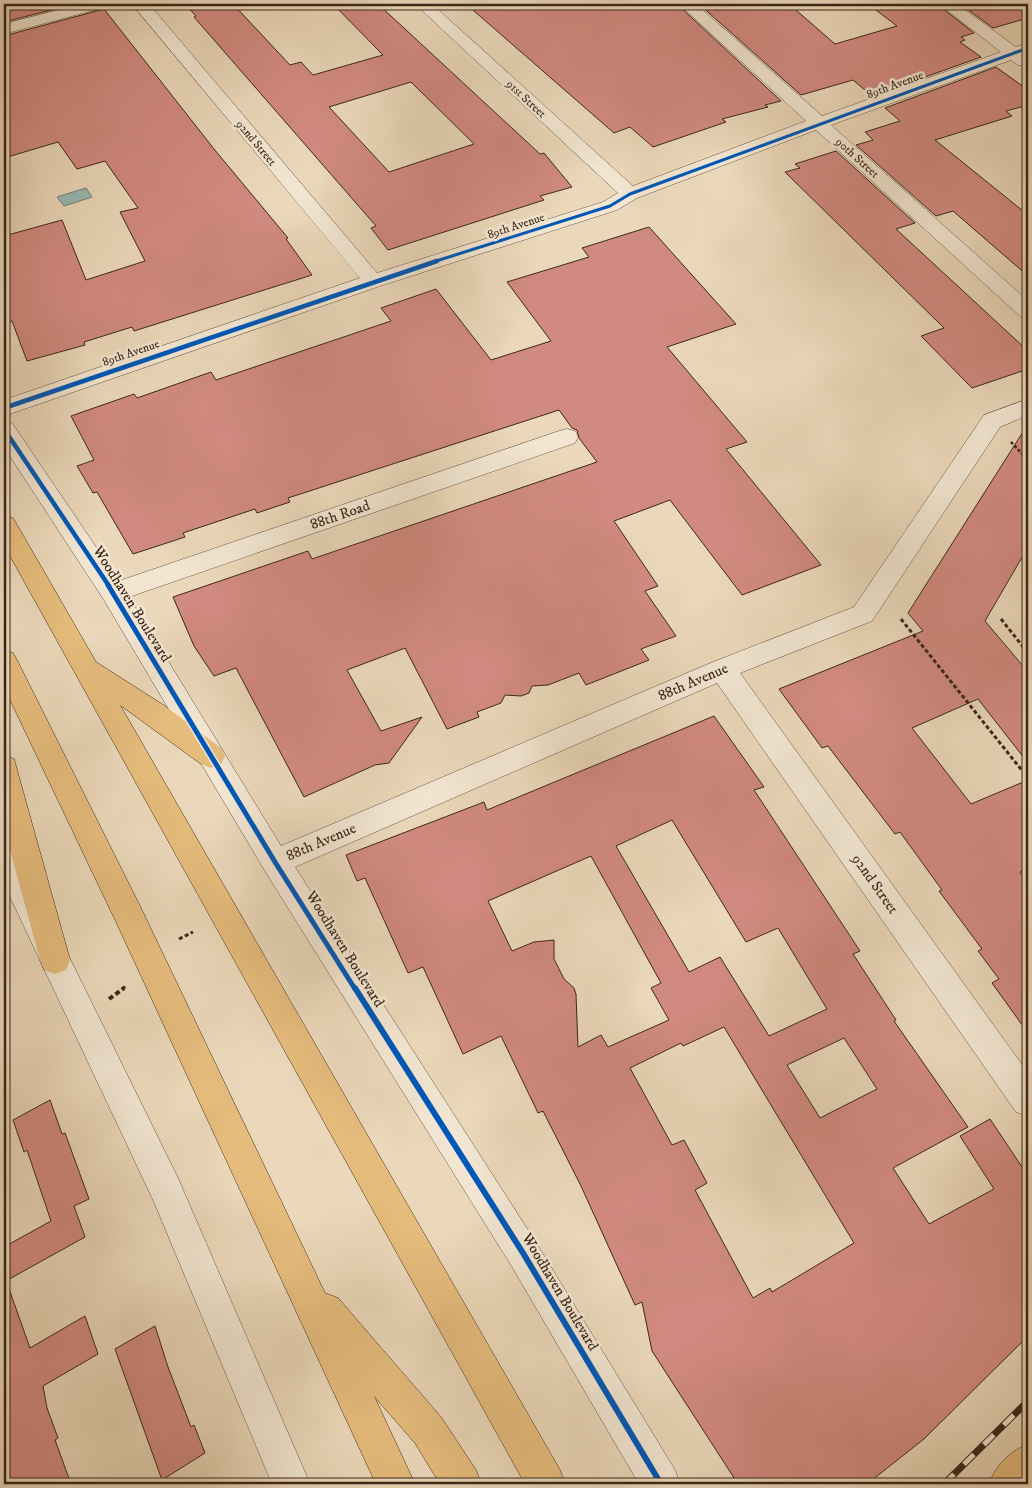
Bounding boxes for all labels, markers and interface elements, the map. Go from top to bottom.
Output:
street label: 89th Avenue [865,68,925,102]
street label: 91st Street [502,76,549,121]
street label: 92nd Street [232,116,280,169]
street label: 90th Street [831,134,882,182]
street label: 89th Avenue [485,210,547,242]
street label: 89th Avenue [101,336,162,370]
street label: 88th Road [308,496,373,534]
street label: Woodhaven Boulevard [88,541,176,666]
street label: 88th Avenue [655,659,731,705]
street label: 88th Avenue [283,819,359,865]
street label: 92nd Street [847,850,903,918]
street label: Woodhaven Boulevard [301,886,389,1011]
street label: Woodhaven Boulevard [517,1229,603,1355]

